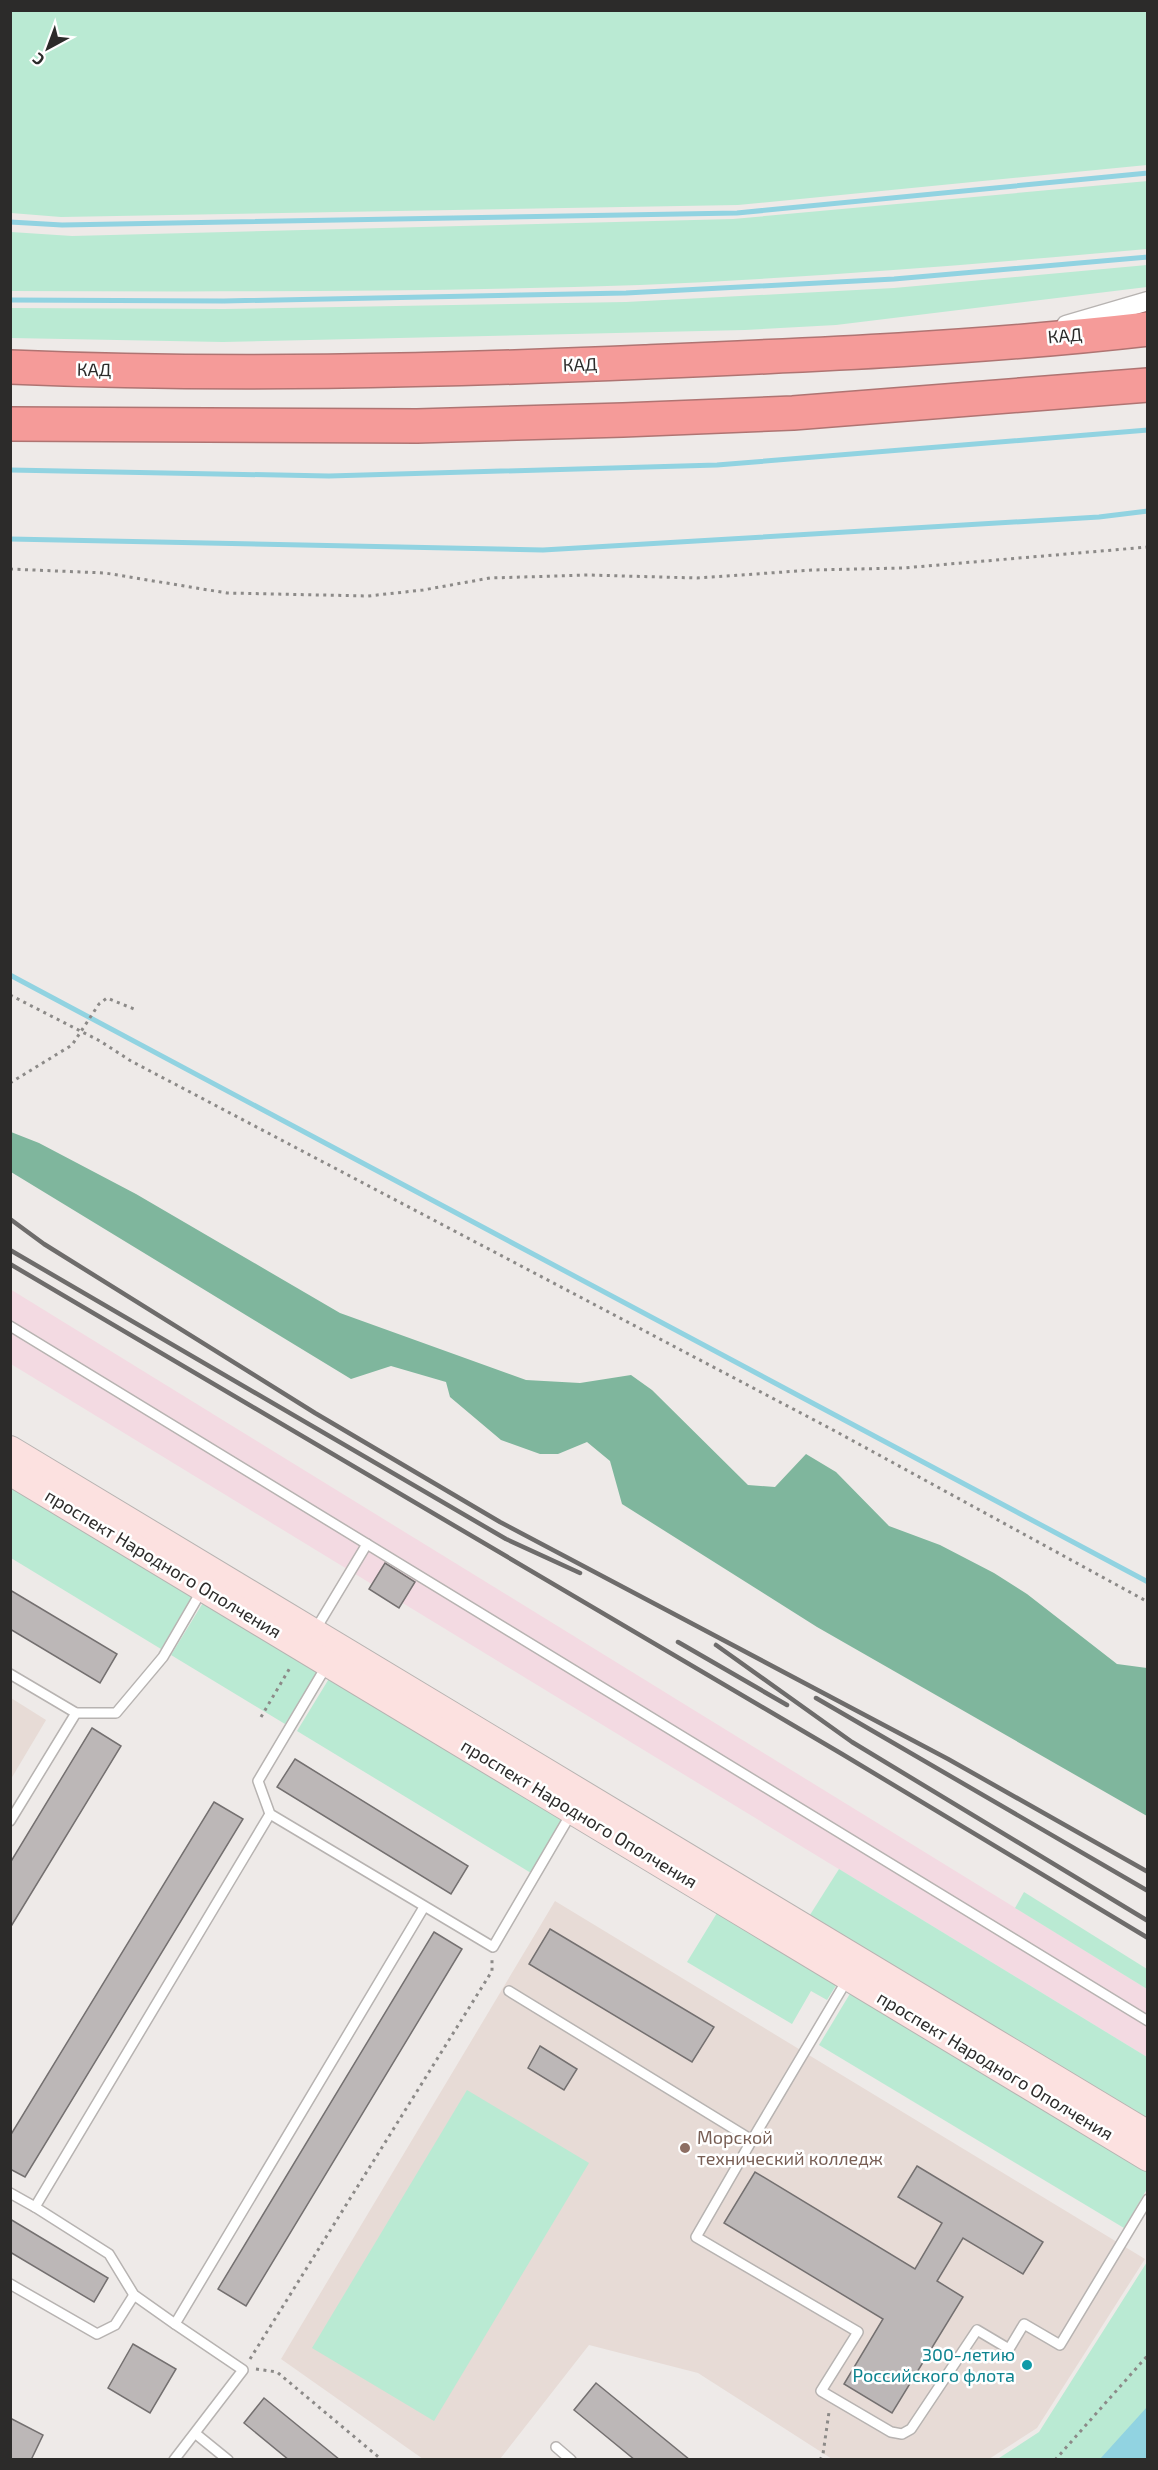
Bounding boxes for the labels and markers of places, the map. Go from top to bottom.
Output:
place label: Морской технический колледж [697,2126,883,2169]
marker: Морской технический колледж [678,2141,692,2155]
place label: 300-летию Российского флота [852,2343,1015,2386]
marker: 300-летию Российского флота [1020,2358,1034,2372]

